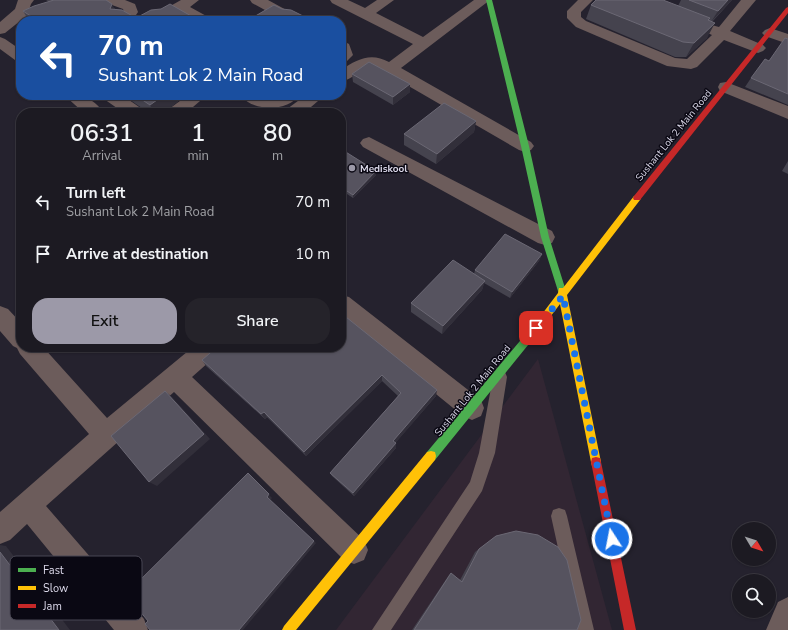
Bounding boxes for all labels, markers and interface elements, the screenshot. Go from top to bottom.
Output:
text: 70 m [98,27,164,65]
icon: left [32,32,84,84]
text: Sushant Lok 2 Main Road [98,63,303,87]
street label: Sushant Lok 2 Main Road [632,87,715,184]
text: 06:31 [70,117,133,149]
text: 1 [191,117,205,149]
text: 80 [263,117,292,149]
text: Arrival [82,147,121,165]
text: min [187,147,209,165]
text: m [272,147,283,165]
place label: Mediskool [360,162,408,176]
marker: Mediskool [347,163,357,173]
text: Turn left [66,183,125,203]
icon: left [32,191,54,213]
text: 70 m [295,192,330,212]
text: Sushant Lok 2 Main Road [66,203,214,221]
icon: arrive [32,243,54,265]
text: Arrive at destination [66,244,209,264]
text: 10 m [295,244,330,264]
button: Exit [32,298,177,344]
button: Share [185,298,330,344]
pin [519,311,553,345]
icon: arrive [525,317,547,339]
street label: Sushant Lok 2 Main Road [431,342,514,439]
position arrow [591,518,633,560]
north arrow [732,522,776,566]
map controls [732,522,776,618]
legend [10,556,142,620]
text: Fast [43,563,64,578]
button: search [732,574,776,618]
text: Slow [43,581,68,596]
text: Jam [42,599,62,614]

